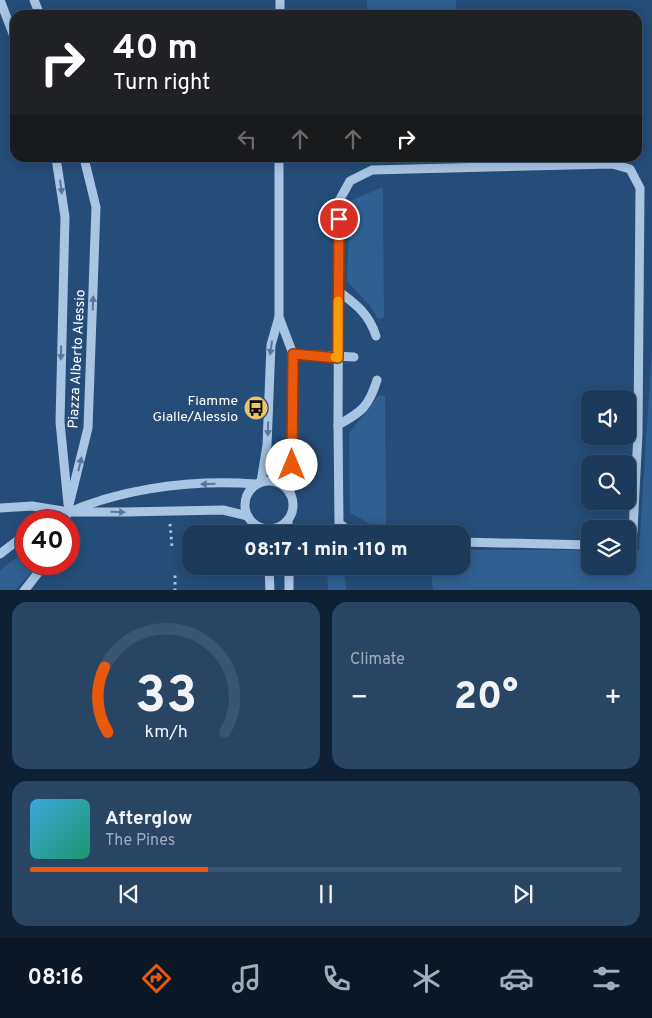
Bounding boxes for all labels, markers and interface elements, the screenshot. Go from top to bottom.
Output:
text: 40 m [113,27,198,71]
icon: right [30,30,95,95]
text: Turn right [113,70,210,97]
icon: left [233,125,261,153]
icon: ahead [286,125,314,153]
icon: ahead [339,125,367,153]
icon: right [392,125,420,153]
one-way arrow [57,180,65,196]
pin [318,198,360,240]
icon: arrive [325,205,353,233]
street label: Piazza Alberto Alessio [65,289,90,429]
one-way arrow [89,294,97,310]
one-way arrow [267,340,275,356]
one-way arrow [57,346,65,362]
map controls [581,390,636,575]
button: sound [581,390,636,445]
place label: Fiamme Gialle/Alessio [152,393,238,426]
bus stop icon: Fiamme Gialle/Alessio [243,395,269,421]
one-way arrow [263,421,271,437]
position arrow [265,438,317,490]
button: search [581,455,636,510]
one-way arrow [76,457,84,472]
one-way arrow [200,480,216,488]
one-way arrow [110,508,126,516]
speed limit sign: 40 [15,510,80,575]
button: layers [581,520,636,575]
text: 08:17 · 1 min · 110 m [244,538,408,562]
text: Climate [350,650,405,670]
text: 33 [135,665,197,731]
text: 20° [454,674,518,723]
text: − [350,681,368,717]
text: + [604,681,622,717]
text: km/h [144,721,188,744]
text: Afterglow [105,807,193,831]
text: The Pines [105,831,175,851]
icon: previous [115,880,143,908]
icon: pause [312,880,340,908]
icon: next [509,880,537,908]
icon: directions [139,961,174,996]
icon: music [229,961,264,996]
icon: phone [319,961,354,996]
icon: climate [409,961,444,996]
icon: car [499,961,534,996]
icon: filters [589,961,624,996]
text: 08:16 [28,965,84,992]

